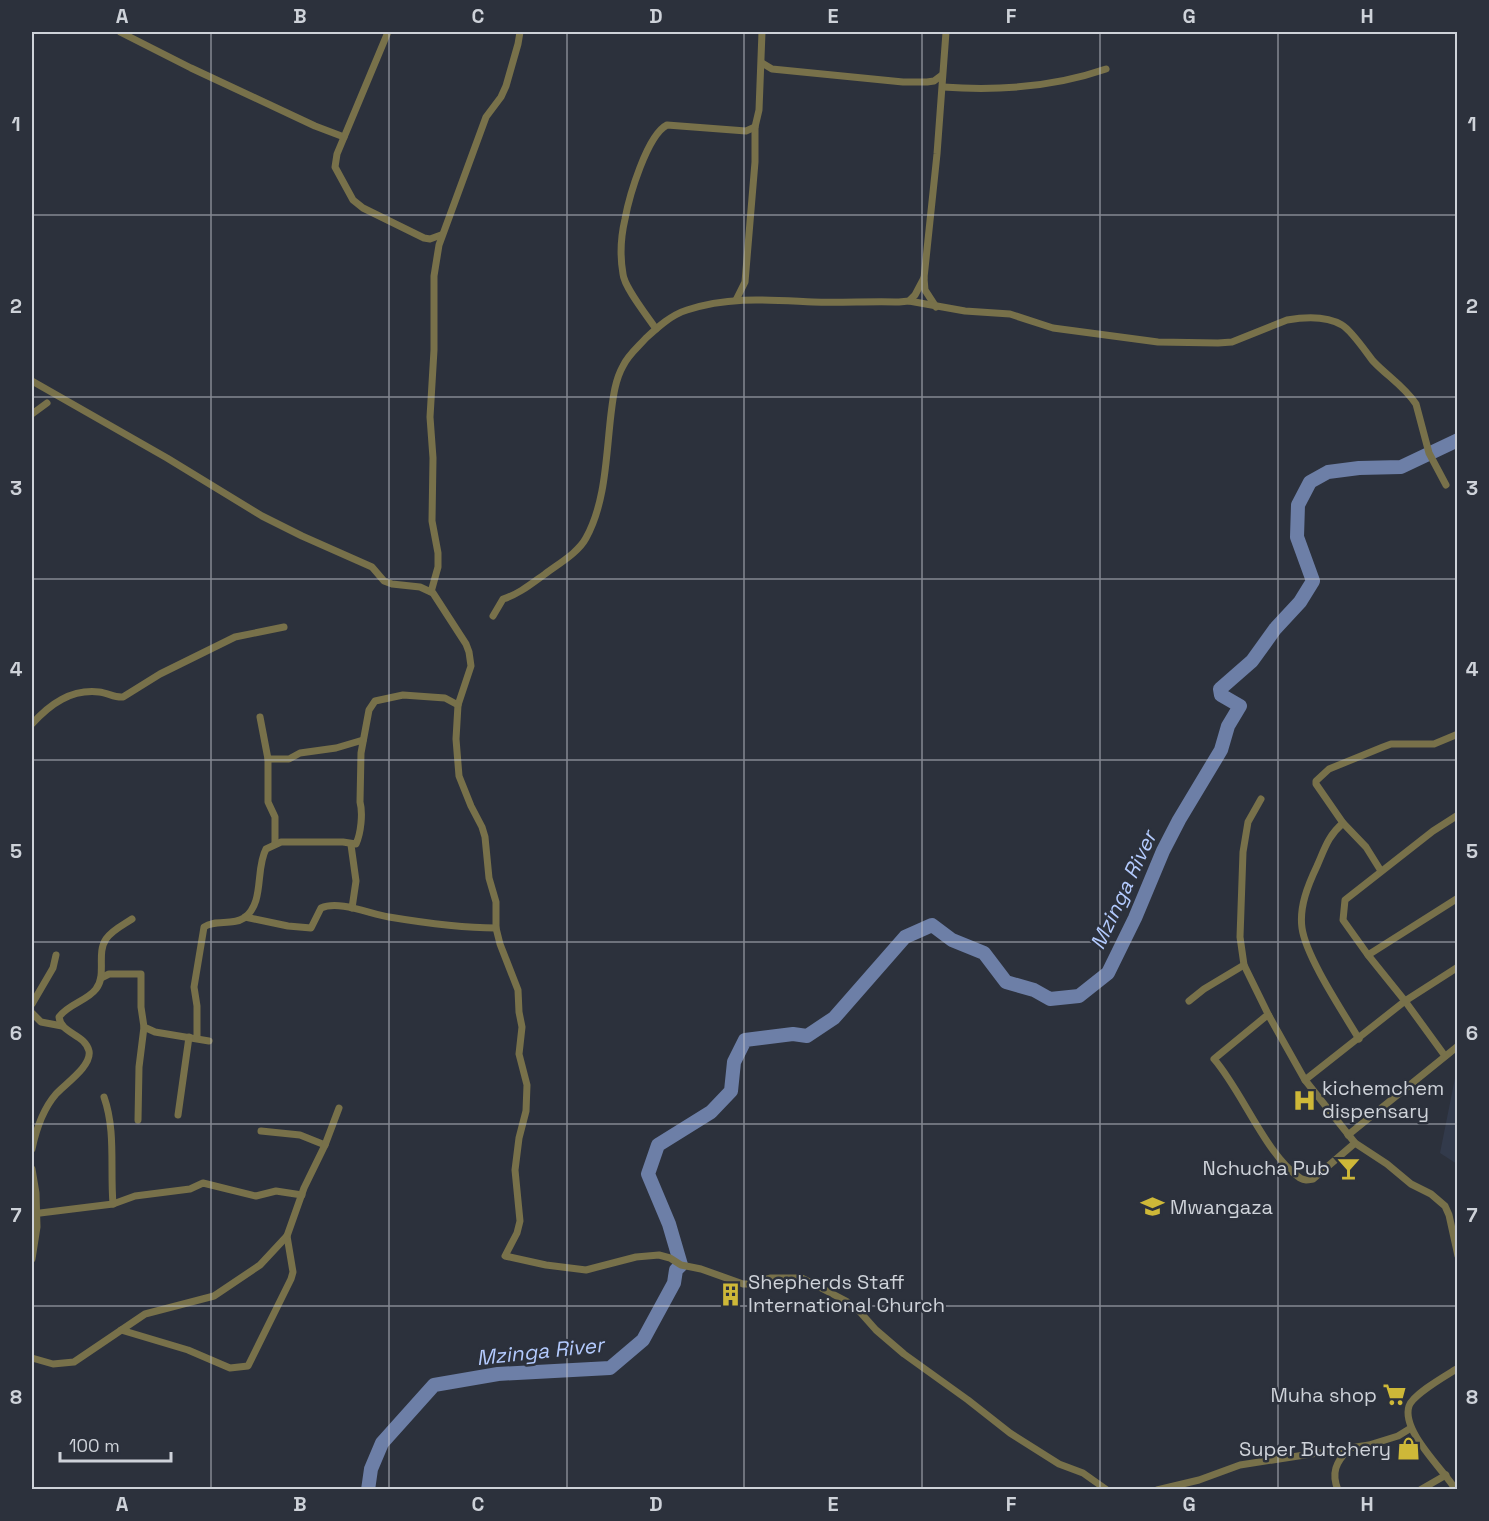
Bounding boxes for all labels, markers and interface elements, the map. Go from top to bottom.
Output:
text: A [116,3,129,29]
text: B [293,3,307,29]
text: C [472,3,485,29]
text: D [649,3,663,29]
text: E [827,3,839,29]
text: F [1006,3,1017,29]
text: G [1182,3,1196,29]
text: H [1360,3,1374,29]
text: 1 [11,111,21,137]
text: 1 [1467,111,1477,137]
text: 2 [10,293,22,319]
text: 2 [1466,293,1478,319]
text: 3 [10,475,22,501]
text: 3 [1466,475,1478,501]
text: 4 [10,656,23,682]
text: 4 [1466,656,1479,682]
water label: Mzinga River [1084,825,1163,954]
text: 5 [10,838,22,864]
text: 5 [1466,838,1478,864]
text: 6 [10,1020,22,1046]
text: 6 [1466,1020,1478,1046]
place label: kichemchem dispensary [1322,1075,1444,1124]
hospital icon: kichemchem dispensary [1291,1087,1317,1113]
place label: Nchucha Pub [1202,1155,1330,1181]
bar icon: Nchucha Pub [1335,1155,1361,1181]
school or university icon: Mwangaza [1139,1194,1165,1220]
place label: Mwangaza [1170,1194,1273,1220]
text: 7 [10,1202,22,1228]
text: 7 [1466,1202,1478,1228]
place label: Shepherds Staff International Church [748,1269,945,1318]
building icon: Shepherds Staff International Church [717,1281,743,1307]
water label: Mzinga River [475,1331,607,1371]
place label: Muha shop [1271,1382,1377,1408]
supermarket icon: Muha shop [1382,1382,1408,1408]
text: 8 [10,1384,22,1410]
text: 8 [1466,1384,1478,1410]
scale bar [60,1425,171,1463]
text: 100 m [69,1434,120,1457]
place label: Super Butchery [1239,1436,1391,1462]
shop icon: Super Butchery [1396,1436,1422,1462]
text: A [116,1491,129,1517]
text: B [293,1491,307,1517]
text: C [472,1491,485,1517]
text: D [649,1491,663,1517]
text: E [827,1491,839,1517]
text: F [1006,1491,1017,1517]
text: G [1182,1491,1196,1517]
text: H [1360,1491,1374,1517]

